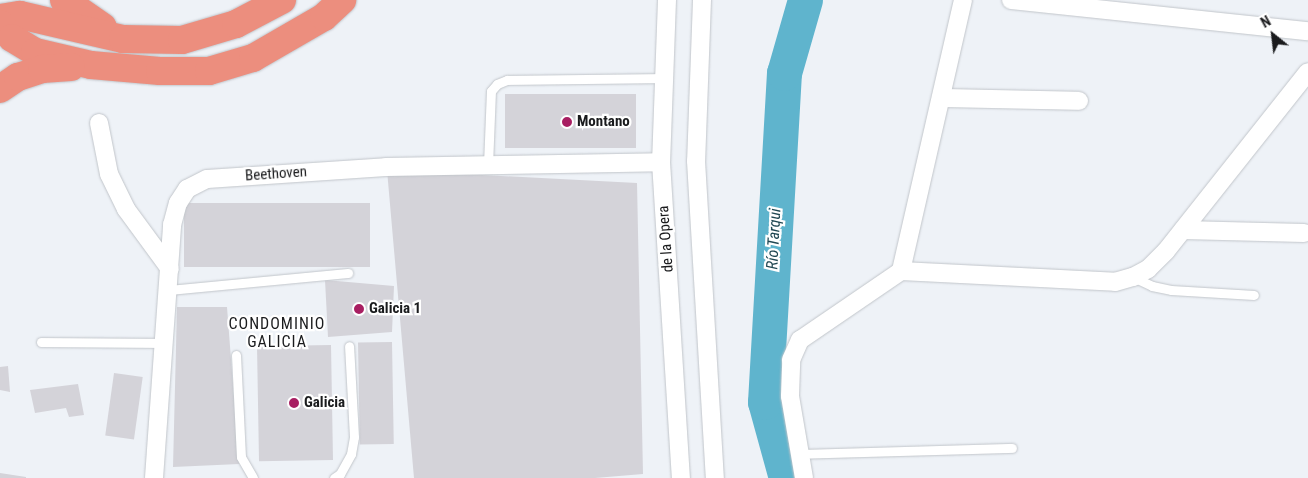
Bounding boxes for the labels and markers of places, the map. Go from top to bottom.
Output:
place label: Montano [577,113,630,131]
marker: Montano [561,116,573,128]
place label: Galicia 1 [369,300,421,318]
marker: Galicia 1 [353,303,365,315]
place label: Galicia [304,394,345,412]
marker: Galicia [288,397,300,409]

